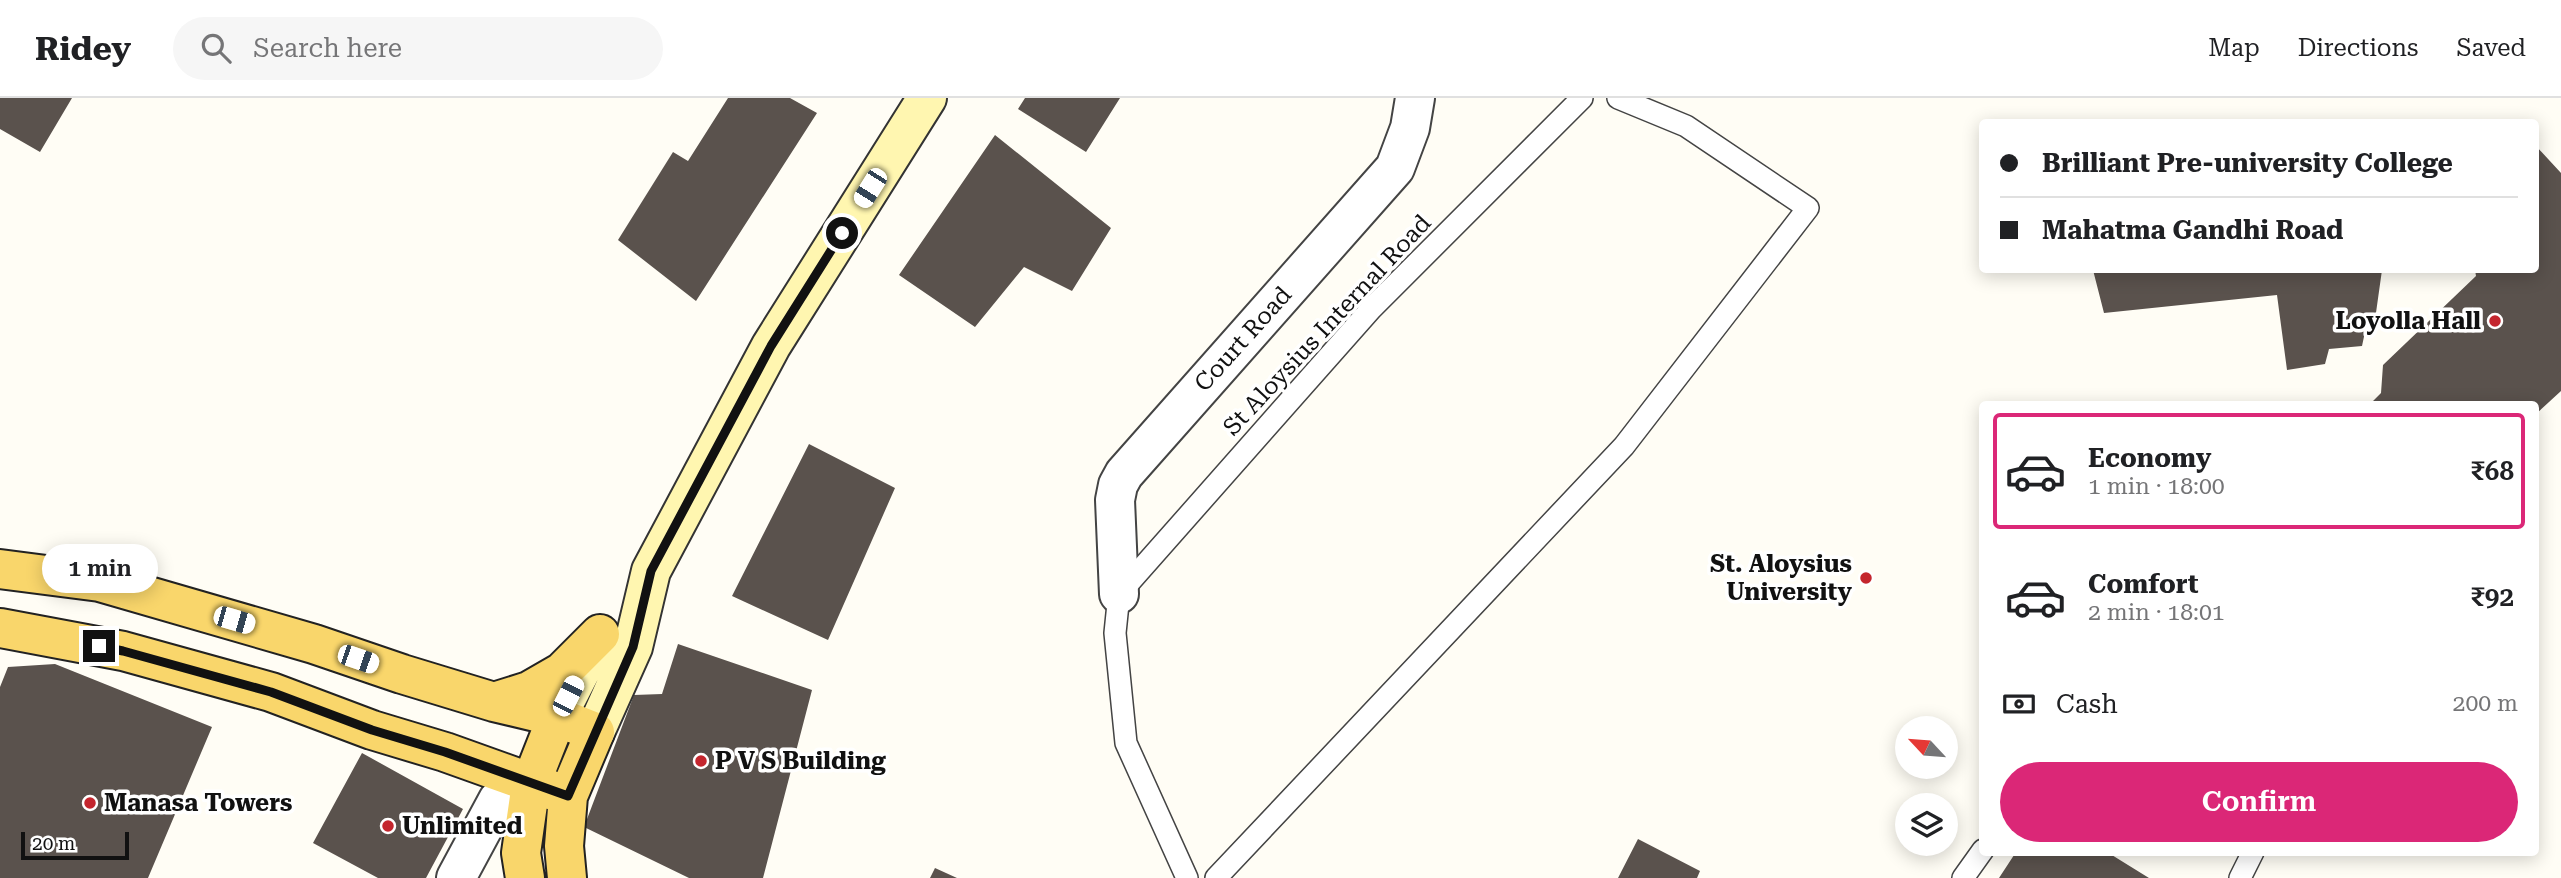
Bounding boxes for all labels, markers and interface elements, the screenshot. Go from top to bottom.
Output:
search box [173,17,663,80]
text: Ridey [35,29,131,68]
icon: search [197,29,235,67]
text: Search here [253,33,402,63]
text: Map [2208,34,2260,62]
text: Directions [2298,34,2418,62]
text: Saved [2456,34,2526,62]
text: Brilliant Pre-university College [2042,148,2453,178]
car [850,165,891,211]
street label: St Aloysius Internal Road [1217,209,1437,441]
text: Mahatma Gandhi Road [2042,215,2343,245]
route start [826,217,858,249]
street label: Court Road [1189,281,1297,397]
place label: Loyolla Hall [2335,307,2481,335]
marker: Loyolla Hall [2487,313,2503,329]
icon: car [2004,440,2067,503]
text: Economy [2088,443,2211,473]
text: ₹68 [2470,456,2514,486]
text: 1 min · 18:00 [2088,473,2225,500]
callout: 1 min [41,545,157,594]
place label: St. Aloysius University [1710,550,1852,606]
text: 1 min [68,555,132,582]
icon: car [2004,566,2067,629]
text: Comfort [2088,569,2198,599]
marker: St. Aloysius University [1858,570,1874,586]
text: ₹92 [2470,582,2514,612]
text: 2 min · 18:01 [2088,599,2225,626]
car [211,604,258,636]
route end [83,630,115,662]
car [335,642,382,676]
car [550,673,587,719]
icon: cash [2000,685,2038,723]
text: Cash [2056,689,2118,719]
text: 200 m [2453,690,2518,717]
north arrow [1895,716,1958,779]
map controls [1895,716,1958,856]
place label: P V S Building [715,747,886,775]
marker: P V S Building [693,753,709,769]
button: Confirm [2000,762,2518,842]
place label: Manasa Towers [104,789,292,817]
button: layers [1895,793,1958,856]
marker: Manasa Towers [82,795,98,811]
place label: Unlimited [402,812,523,840]
marker: Unlimited [380,818,396,834]
scale bar [21,829,130,861]
text: 20 m [32,832,75,855]

